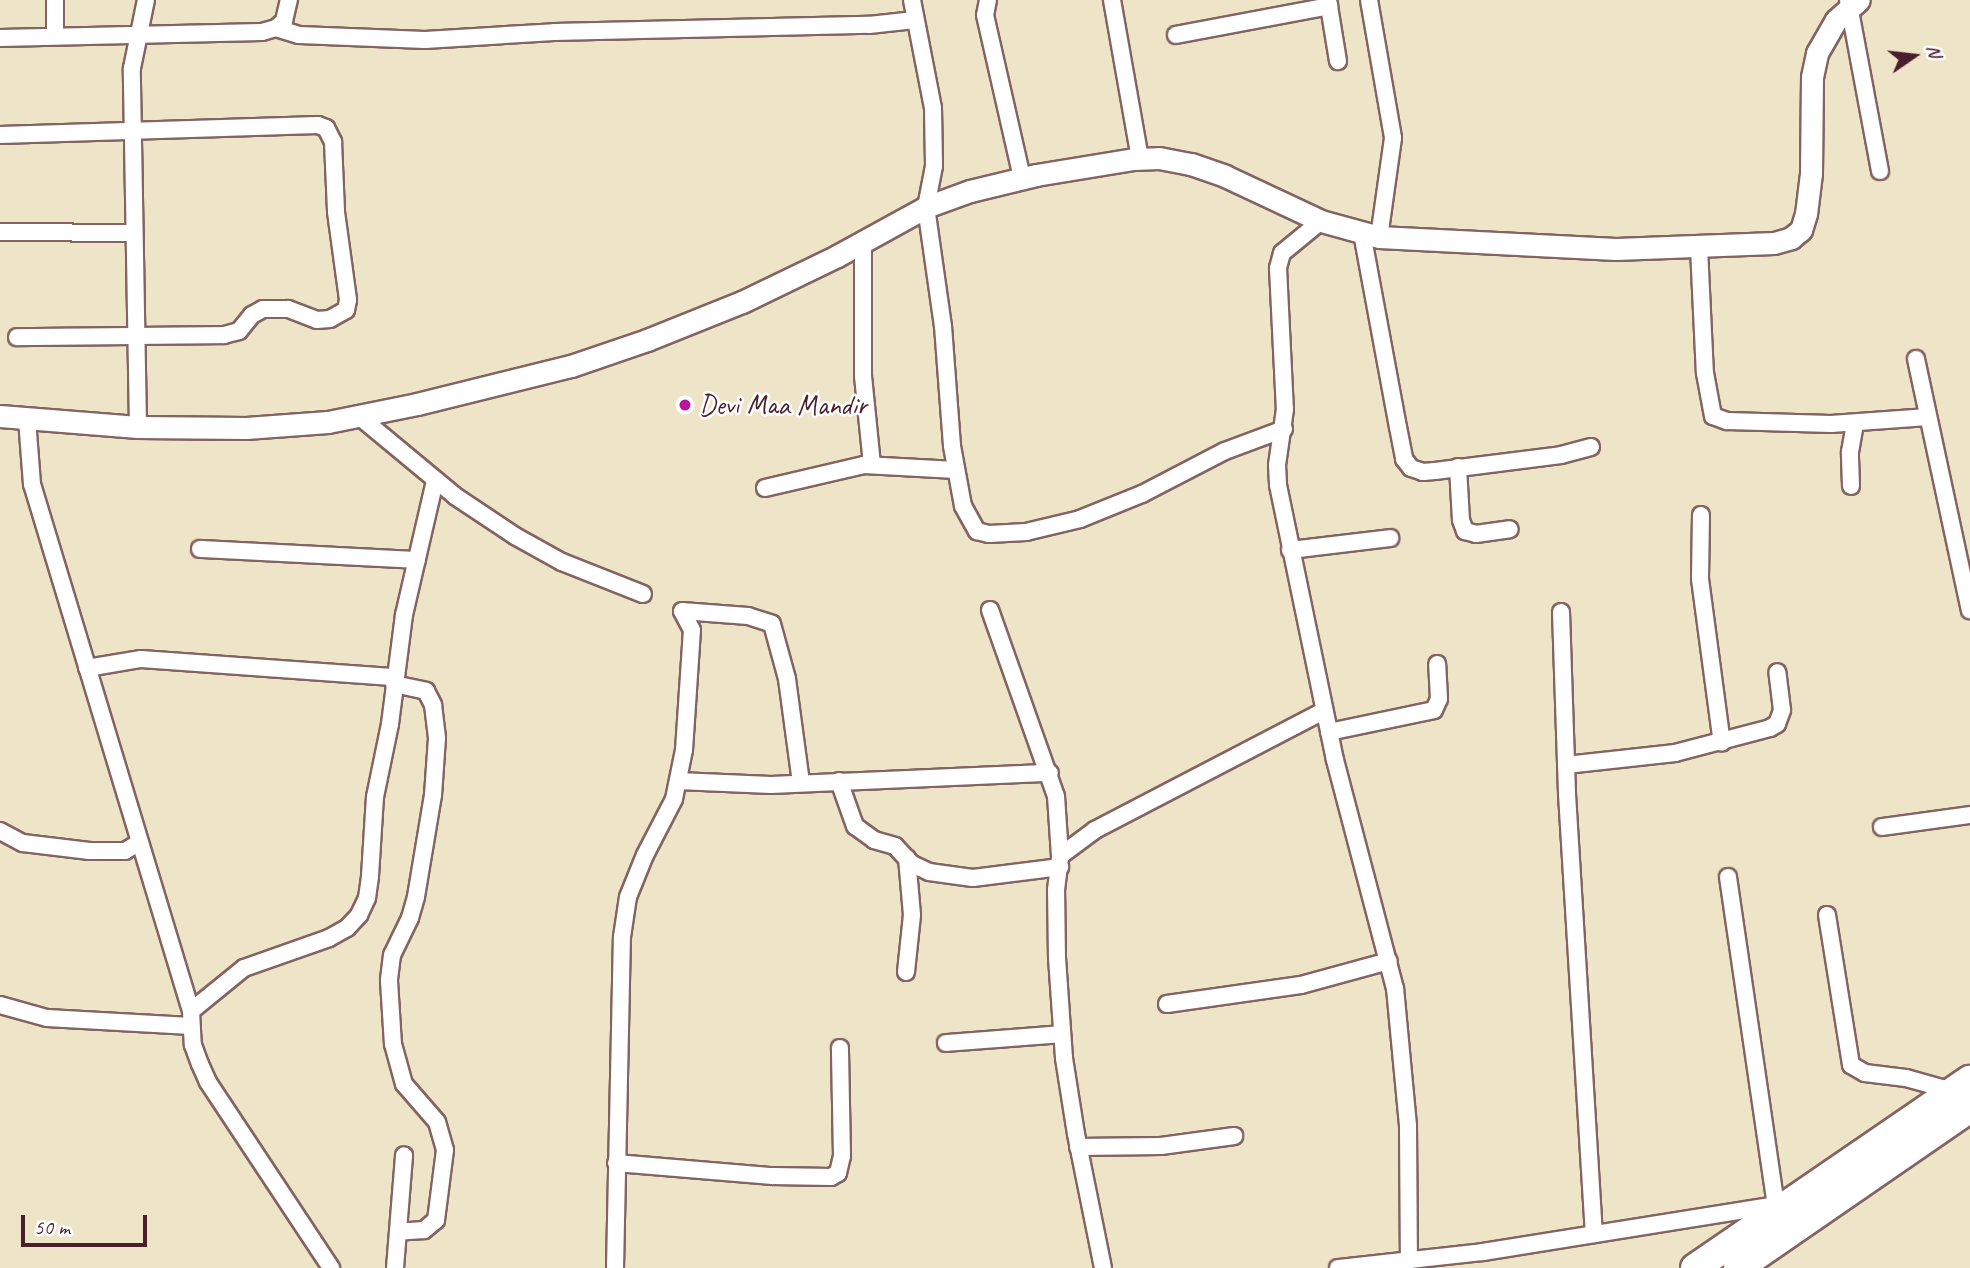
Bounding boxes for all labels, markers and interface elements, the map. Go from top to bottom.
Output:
north arrow [1879,21,1949,91]
text: N [1921,42,1947,60]
place label: Devi Maa Mandir [699,388,868,422]
marker: Devi Maa Mandir [677,397,693,413]
scale bar [24,1202,150,1246]
text: 50 m [34,1214,70,1240]

